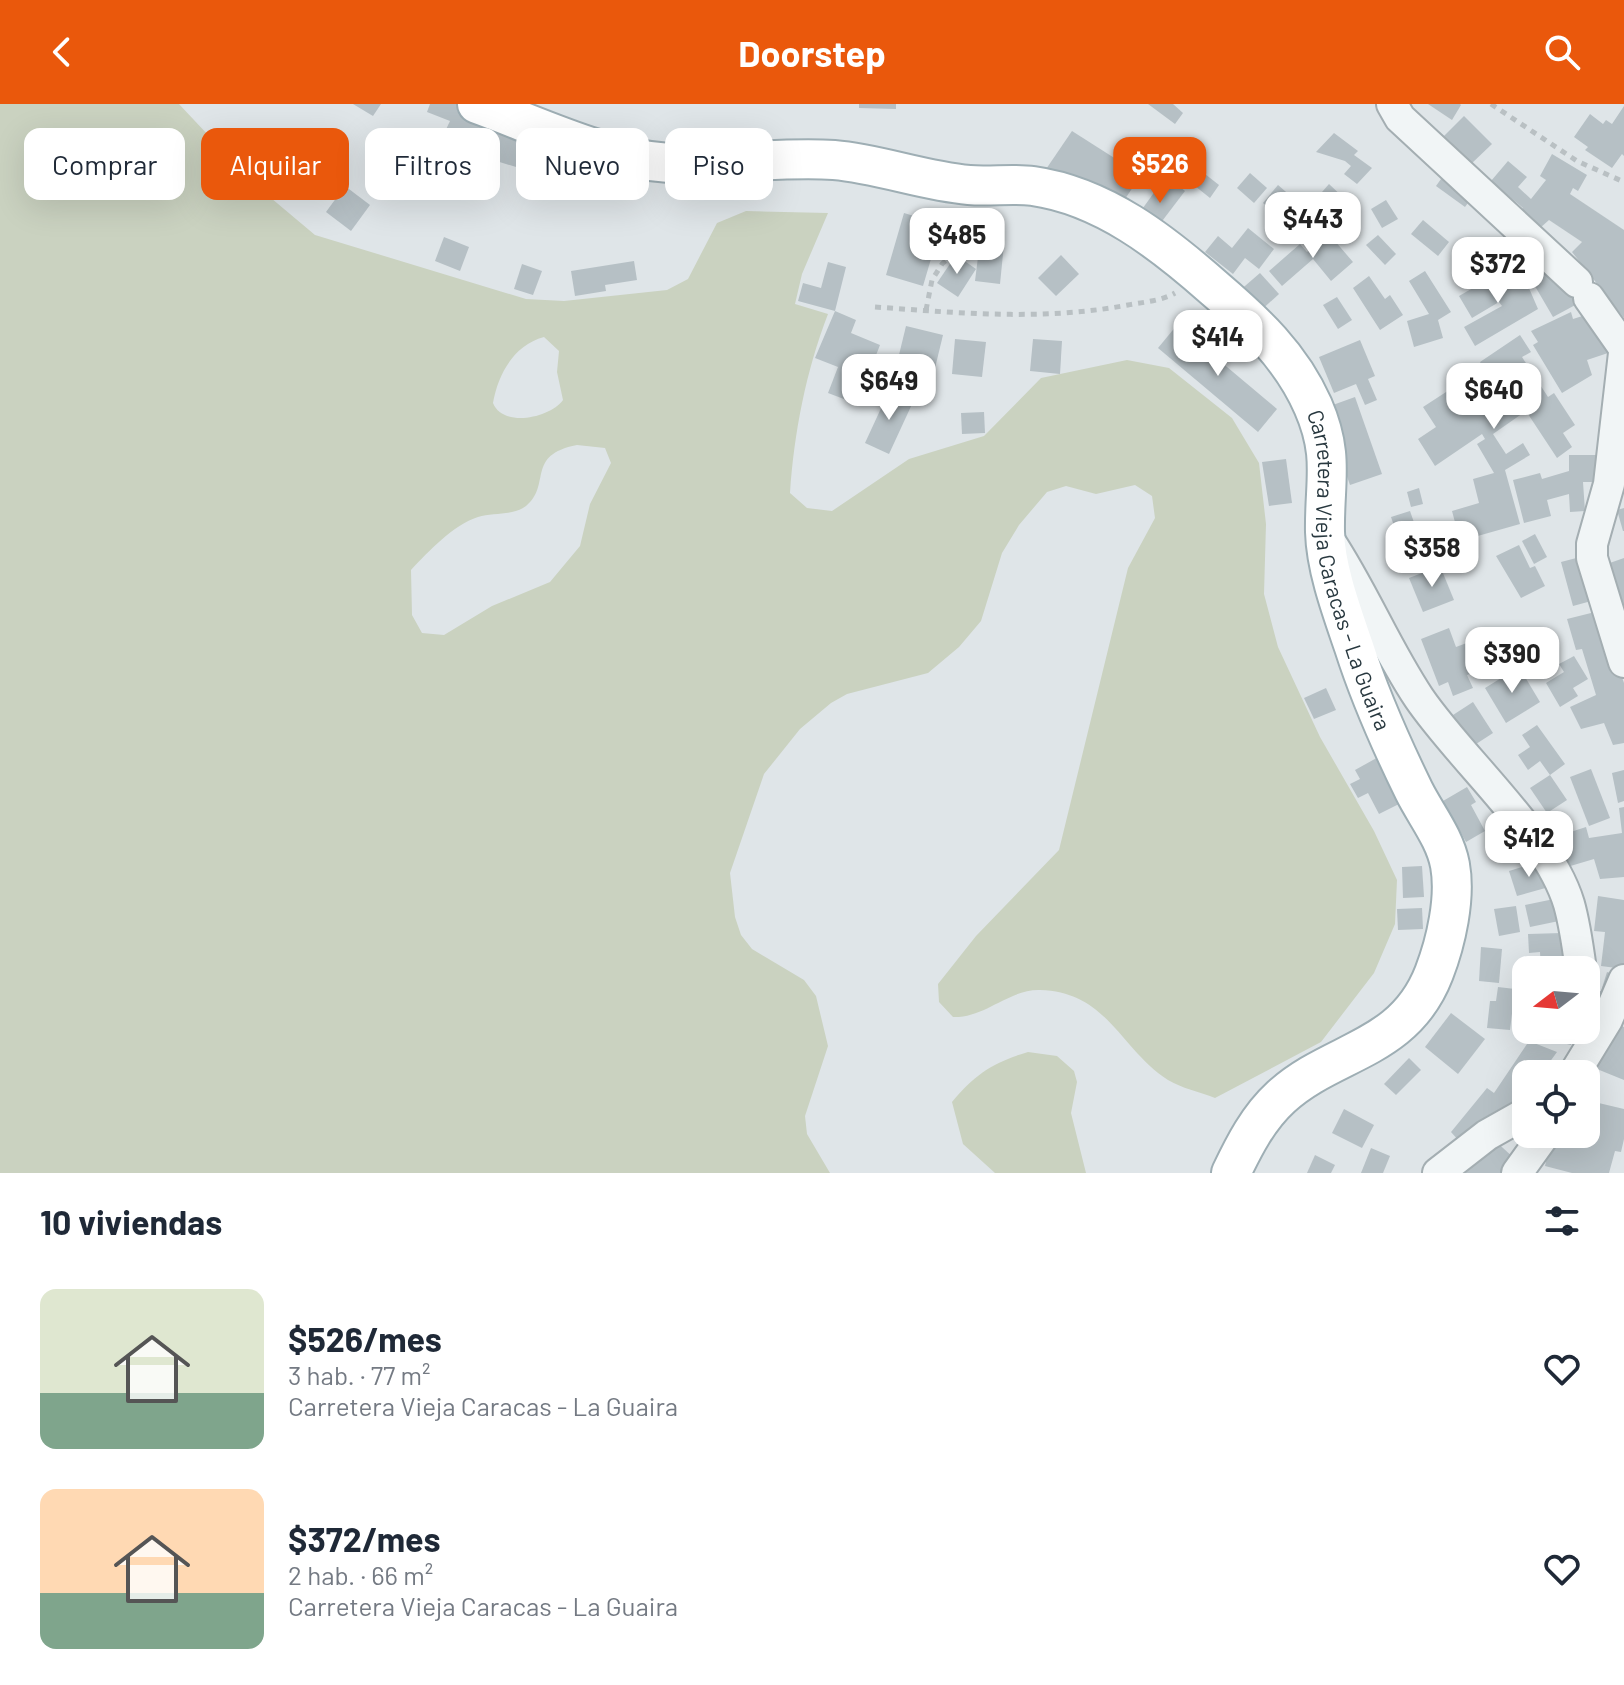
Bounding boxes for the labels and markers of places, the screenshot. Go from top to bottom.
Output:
pin: $526 [1113,137,1207,205]
pin: $443 [1266,192,1360,260]
pin: $485 [910,208,1004,276]
pin: $372 [1451,237,1545,305]
pin: $414 [1171,310,1265,378]
pin: $649 [842,354,936,422]
pin: $640 [1447,363,1541,431]
pin: $358 [1385,521,1479,589]
pin: $390 [1465,627,1559,695]
pin: $412 [1482,811,1576,879]

